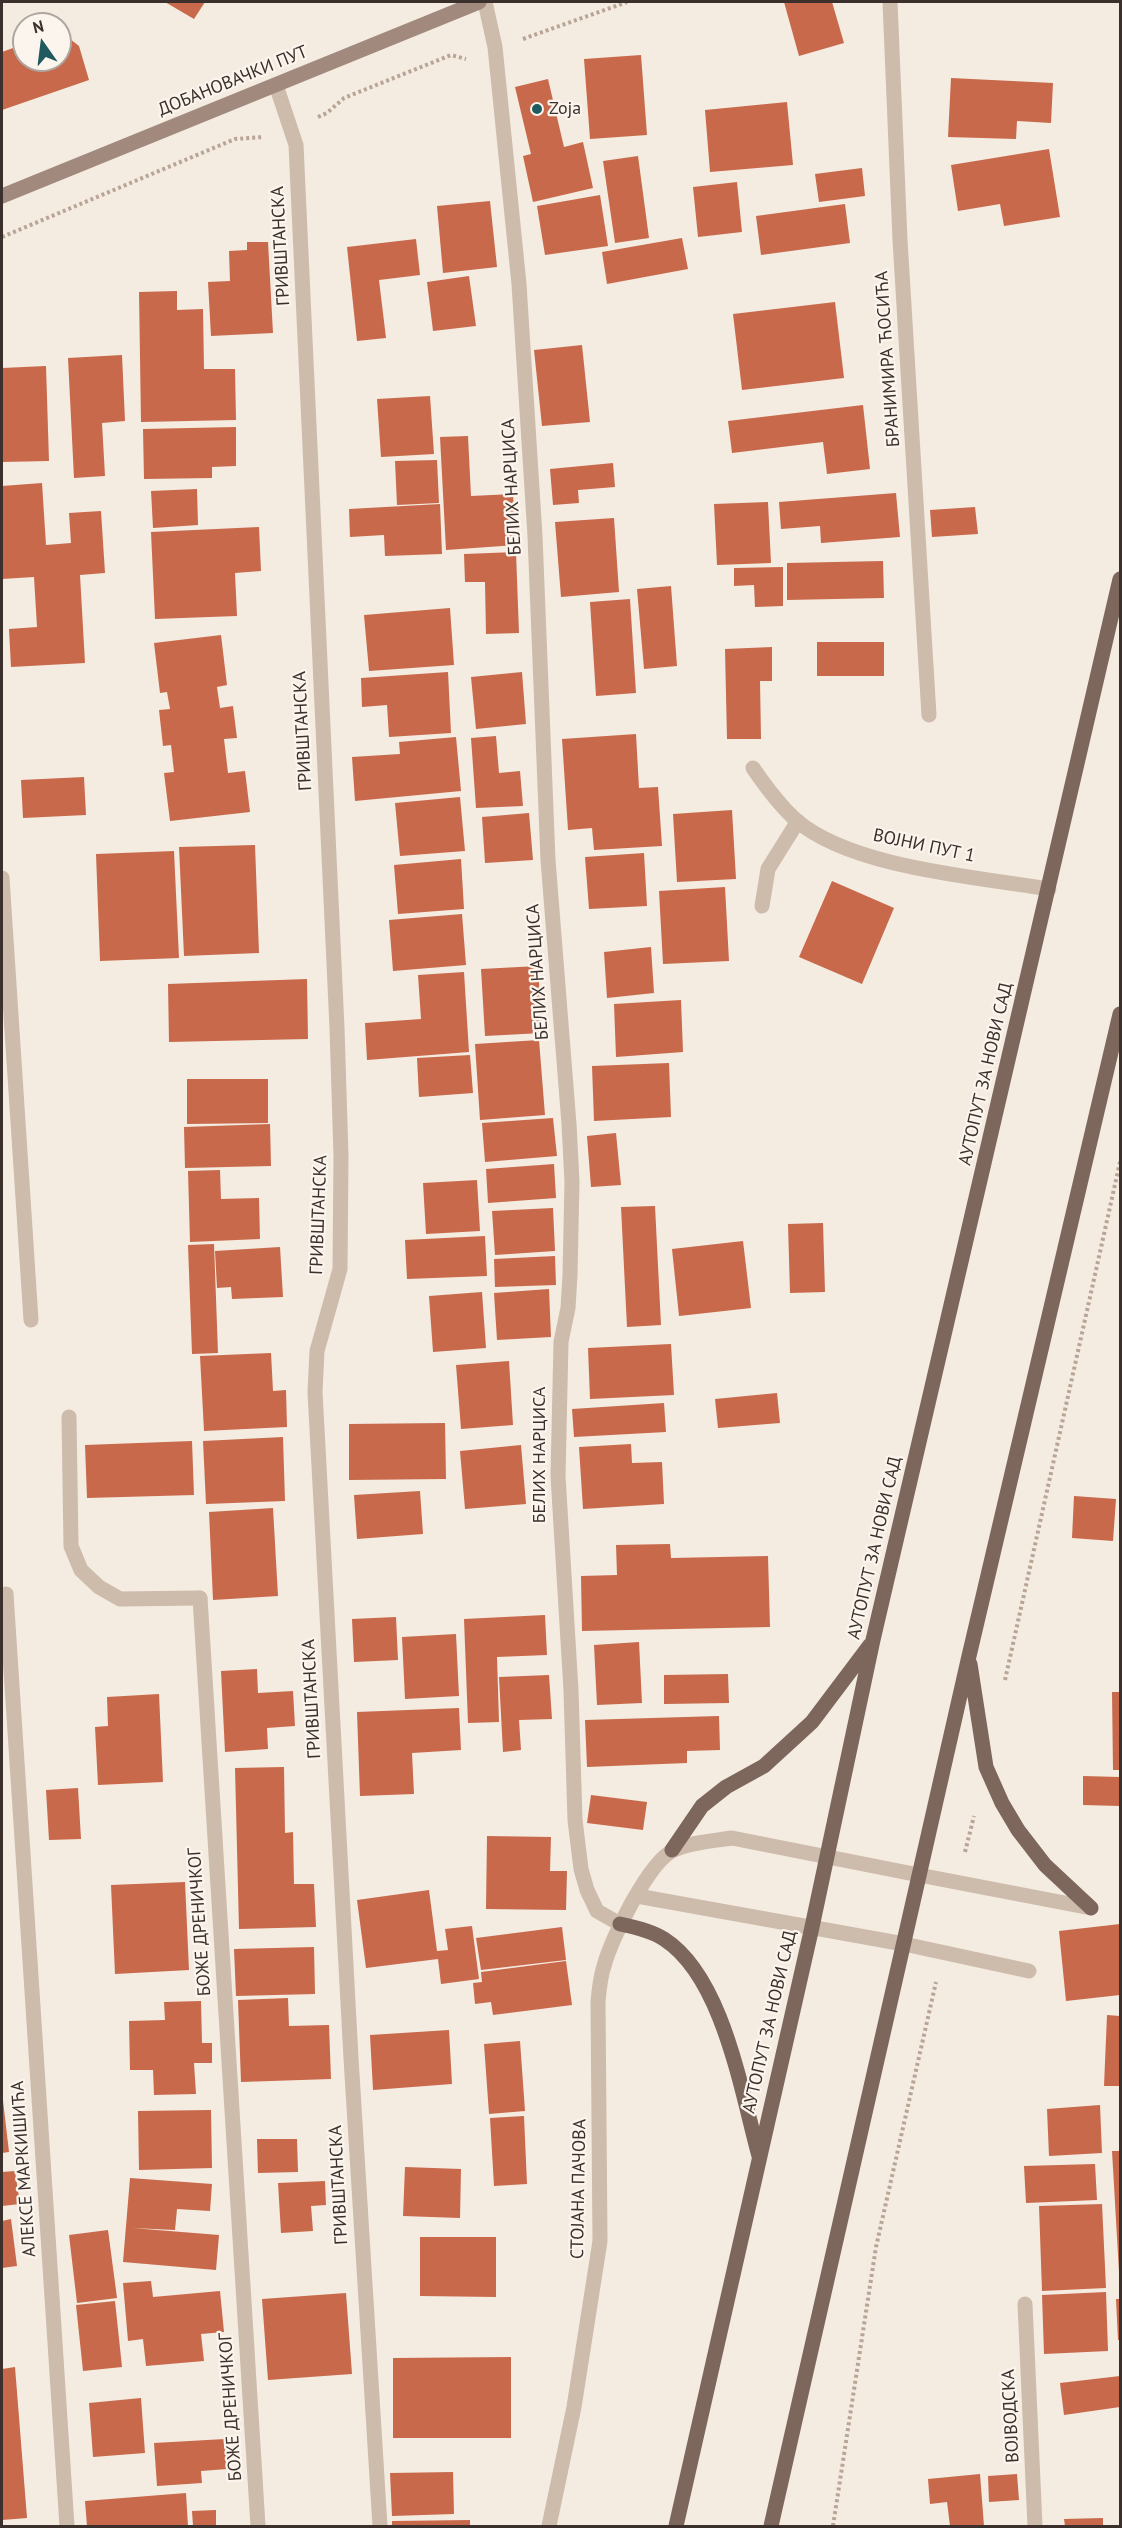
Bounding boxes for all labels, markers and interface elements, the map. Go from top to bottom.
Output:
north arrow [12,12,72,72]
text: N [31,16,46,37]
street label: ДОБАНОВАЧКИ ПУТ [155,41,311,121]
place label: Zoja [549,98,581,120]
marker: Zoja [530,102,544,116]
street label: ГРИВШТАНСКА [267,186,295,306]
street label: БРАНИМИРА ЋОСИЋА [871,270,905,448]
street label: БЕЛИХ НАРЦИСА [498,418,526,556]
street label: ГРИВШТАНСКА [289,671,317,791]
street label: ВОЈНИ ПУТ 1 [871,825,977,867]
street label: БЕЛИХ НАРЦИСА [522,903,554,1041]
street label: АУТОПУТ ЗА НОВИ САД [954,980,1018,1168]
street label: ГРИВШТАНСКА [306,1155,332,1275]
street label: БЕЛИХ НАРЦИСА [529,1387,551,1523]
street label: АУТОПУТ ЗА НОВИ САД [843,1454,907,1642]
street label: ГРИВШТАНСКА [298,1639,326,1759]
street label: БОЖЕ ДРЕНИЧКОГ [184,1847,216,1997]
street label: АУТОПУТ ЗА НОВИ САД [738,1928,802,2116]
street label: АЛЕКСЕ МАРКИШИЋА [7,2080,41,2258]
street label: СТОЈАНА ПАЧОВА [567,2119,591,2259]
street label: ГРИВШТАНСКА [325,2125,353,2245]
street label: БОЖЕ ДРЕНИЧКОГ [215,2332,247,2482]
street label: ВОЈВОДСКА [998,2369,1024,2463]

